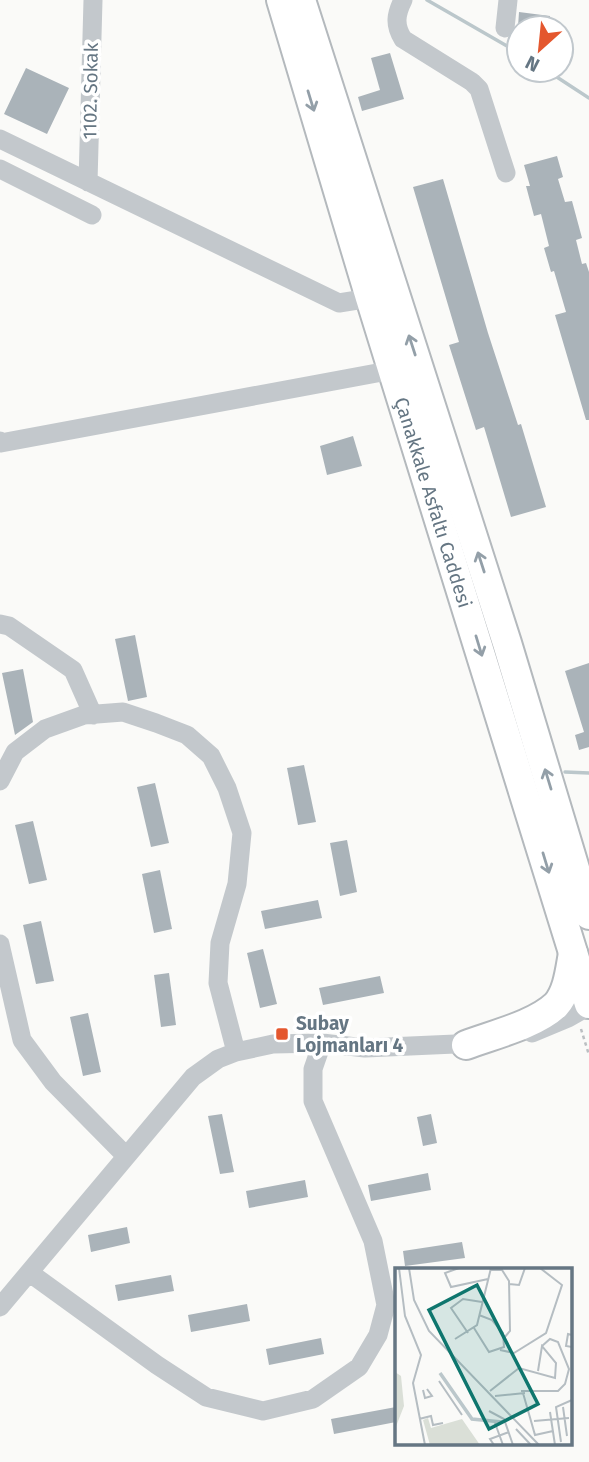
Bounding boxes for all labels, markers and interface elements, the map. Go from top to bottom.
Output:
north arrow [505,14,575,84]
street label: 1102. Sokak [78,42,103,139]
text: N [522,51,543,77]
one-way arrow [305,90,318,112]
one-way arrow [405,334,418,356]
street label: Çanakkale Asfaltı Caddesi [389,394,476,611]
one-way arrow [474,551,487,573]
one-way arrow [473,635,486,657]
one-way arrow [540,769,553,791]
one-way arrow [540,852,553,874]
place label: Subay Lojmanları 4 [296,1012,404,1057]
marker: Subay Lojmanları 4 [274,1026,290,1042]
inset map [395,1268,572,1444]

